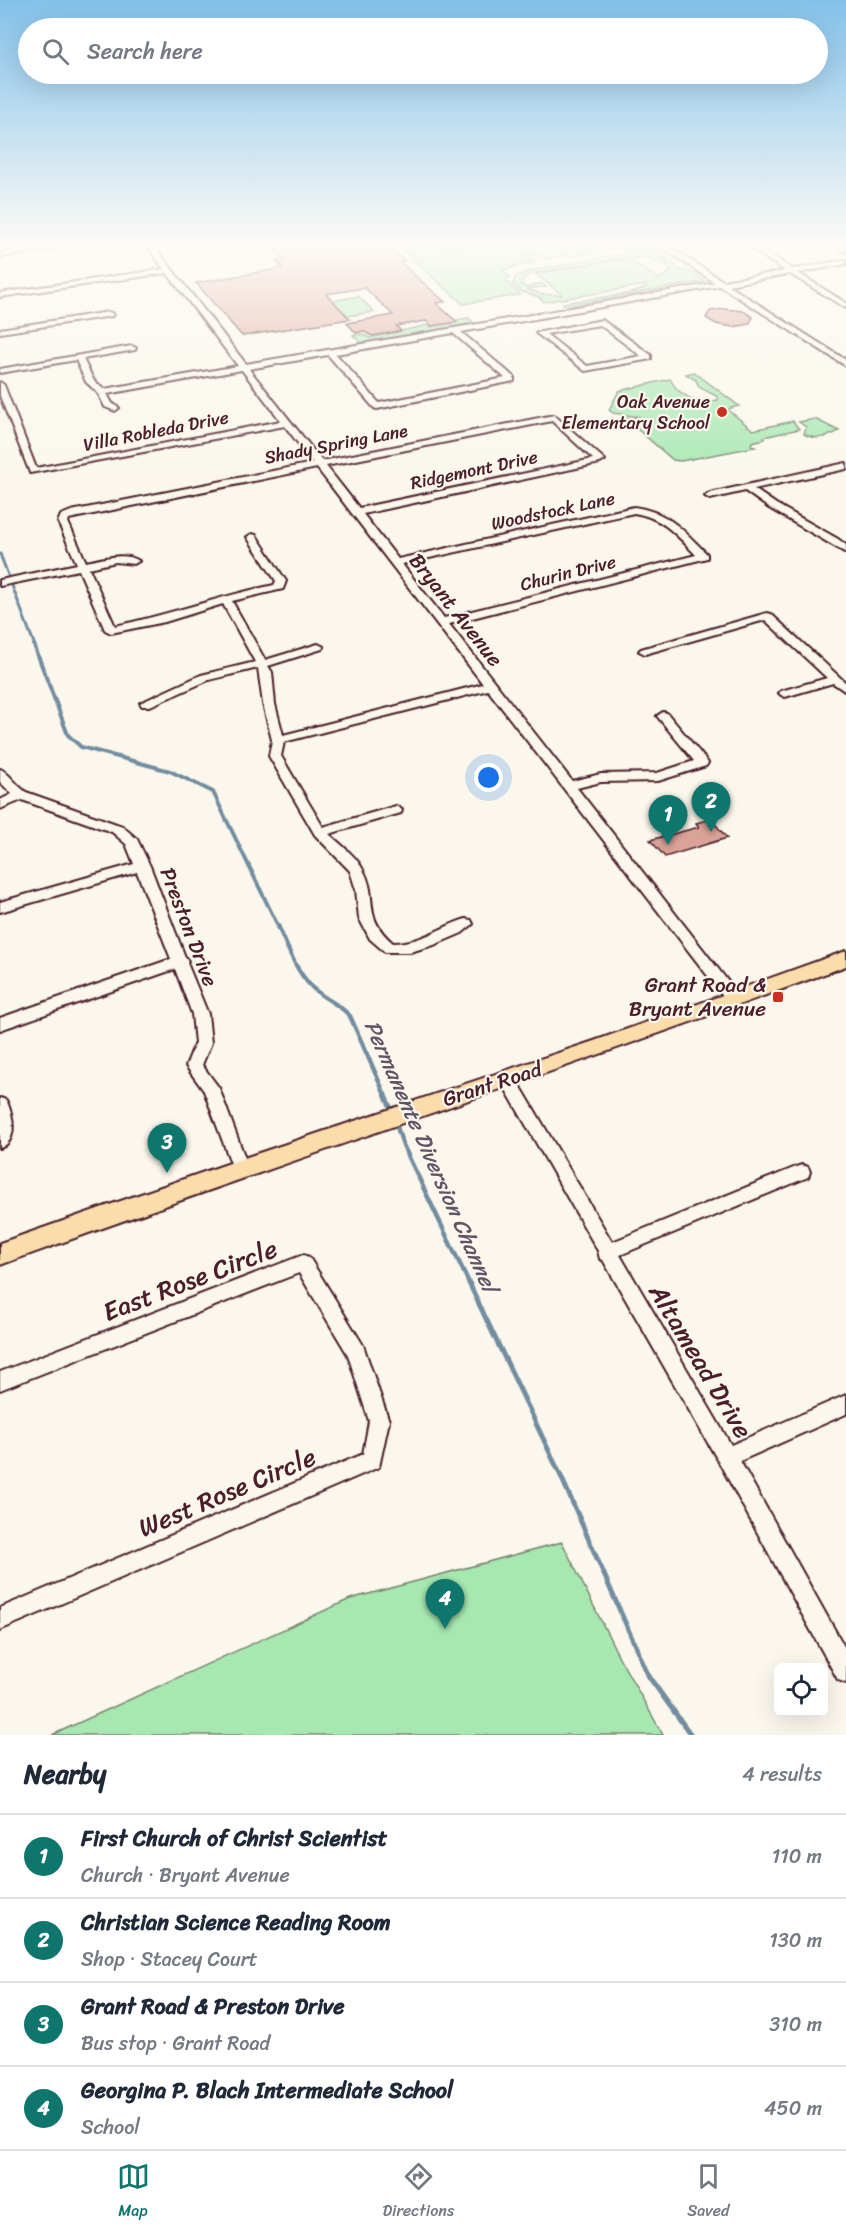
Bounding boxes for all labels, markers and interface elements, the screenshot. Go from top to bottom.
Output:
search box [18,18,828,84]
text: Search here [87,32,203,71]
icon: search [39,35,72,68]
place label: Oak Avenue Elementary School [561,386,711,439]
street label: Villa Robleda Drive [81,401,231,461]
marker: Oak Avenue Elementary School [715,405,729,419]
street label: Shady Spring Lane [261,414,411,474]
street label: Ridgemont Drive [407,441,541,499]
street label: Woodstock Lane [488,482,618,540]
street label: Bryant Avenue [399,544,513,676]
street label: Churin Drive [517,546,619,600]
your location [474,763,503,792]
pin: 2 [692,782,730,832]
pin: 1 [648,796,688,845]
street label: Preston Drive [149,862,229,992]
place label: Grant Road & Bryant Avenue [629,966,766,1028]
marker: Grant Road & Bryant Avenue [771,990,785,1004]
water label: Permanente Diversion Channel [353,1014,511,1303]
street label: Grant Road [437,1049,548,1118]
pin: 3 [148,1124,186,1173]
street label: East Rose Circle [96,1225,284,1335]
street label: Altamead Drive [636,1273,766,1448]
street label: West Rose Circle [131,1434,323,1550]
pin: 4 [426,1580,464,1629]
map controls [774,1663,828,1717]
button: locate [774,1663,828,1717]
text: Nearby [24,1751,106,1797]
text: 4 results [742,1757,822,1792]
text: First Church of Christ Scientist [81,1819,387,1858]
text: 1 [39,1839,48,1874]
text: 110 m [772,1839,822,1874]
text: Church · Bryant Avenue [81,1858,290,1893]
text: Christian Science Reading Room [81,1903,391,1942]
text: 2 [38,1923,49,1958]
text: 130 m [769,1923,822,1958]
text: Shop · Stacey Court [81,1942,258,1977]
text: Grant Road & Preston Drive [81,1987,345,2026]
text: 3 [38,2007,49,2042]
text: 310 m [769,2007,822,2042]
text: Bus stop · Grant Road [81,2026,270,2061]
text: Georgina P. Blach Intermediate School [81,2071,453,2110]
text: 4 [37,2091,50,2126]
text: 450 m [764,2091,822,2126]
text: School [81,2110,140,2145]
tab: Map [117,2160,150,2225]
tab: Directions [383,2160,454,2225]
tab: Saved [687,2160,729,2225]

